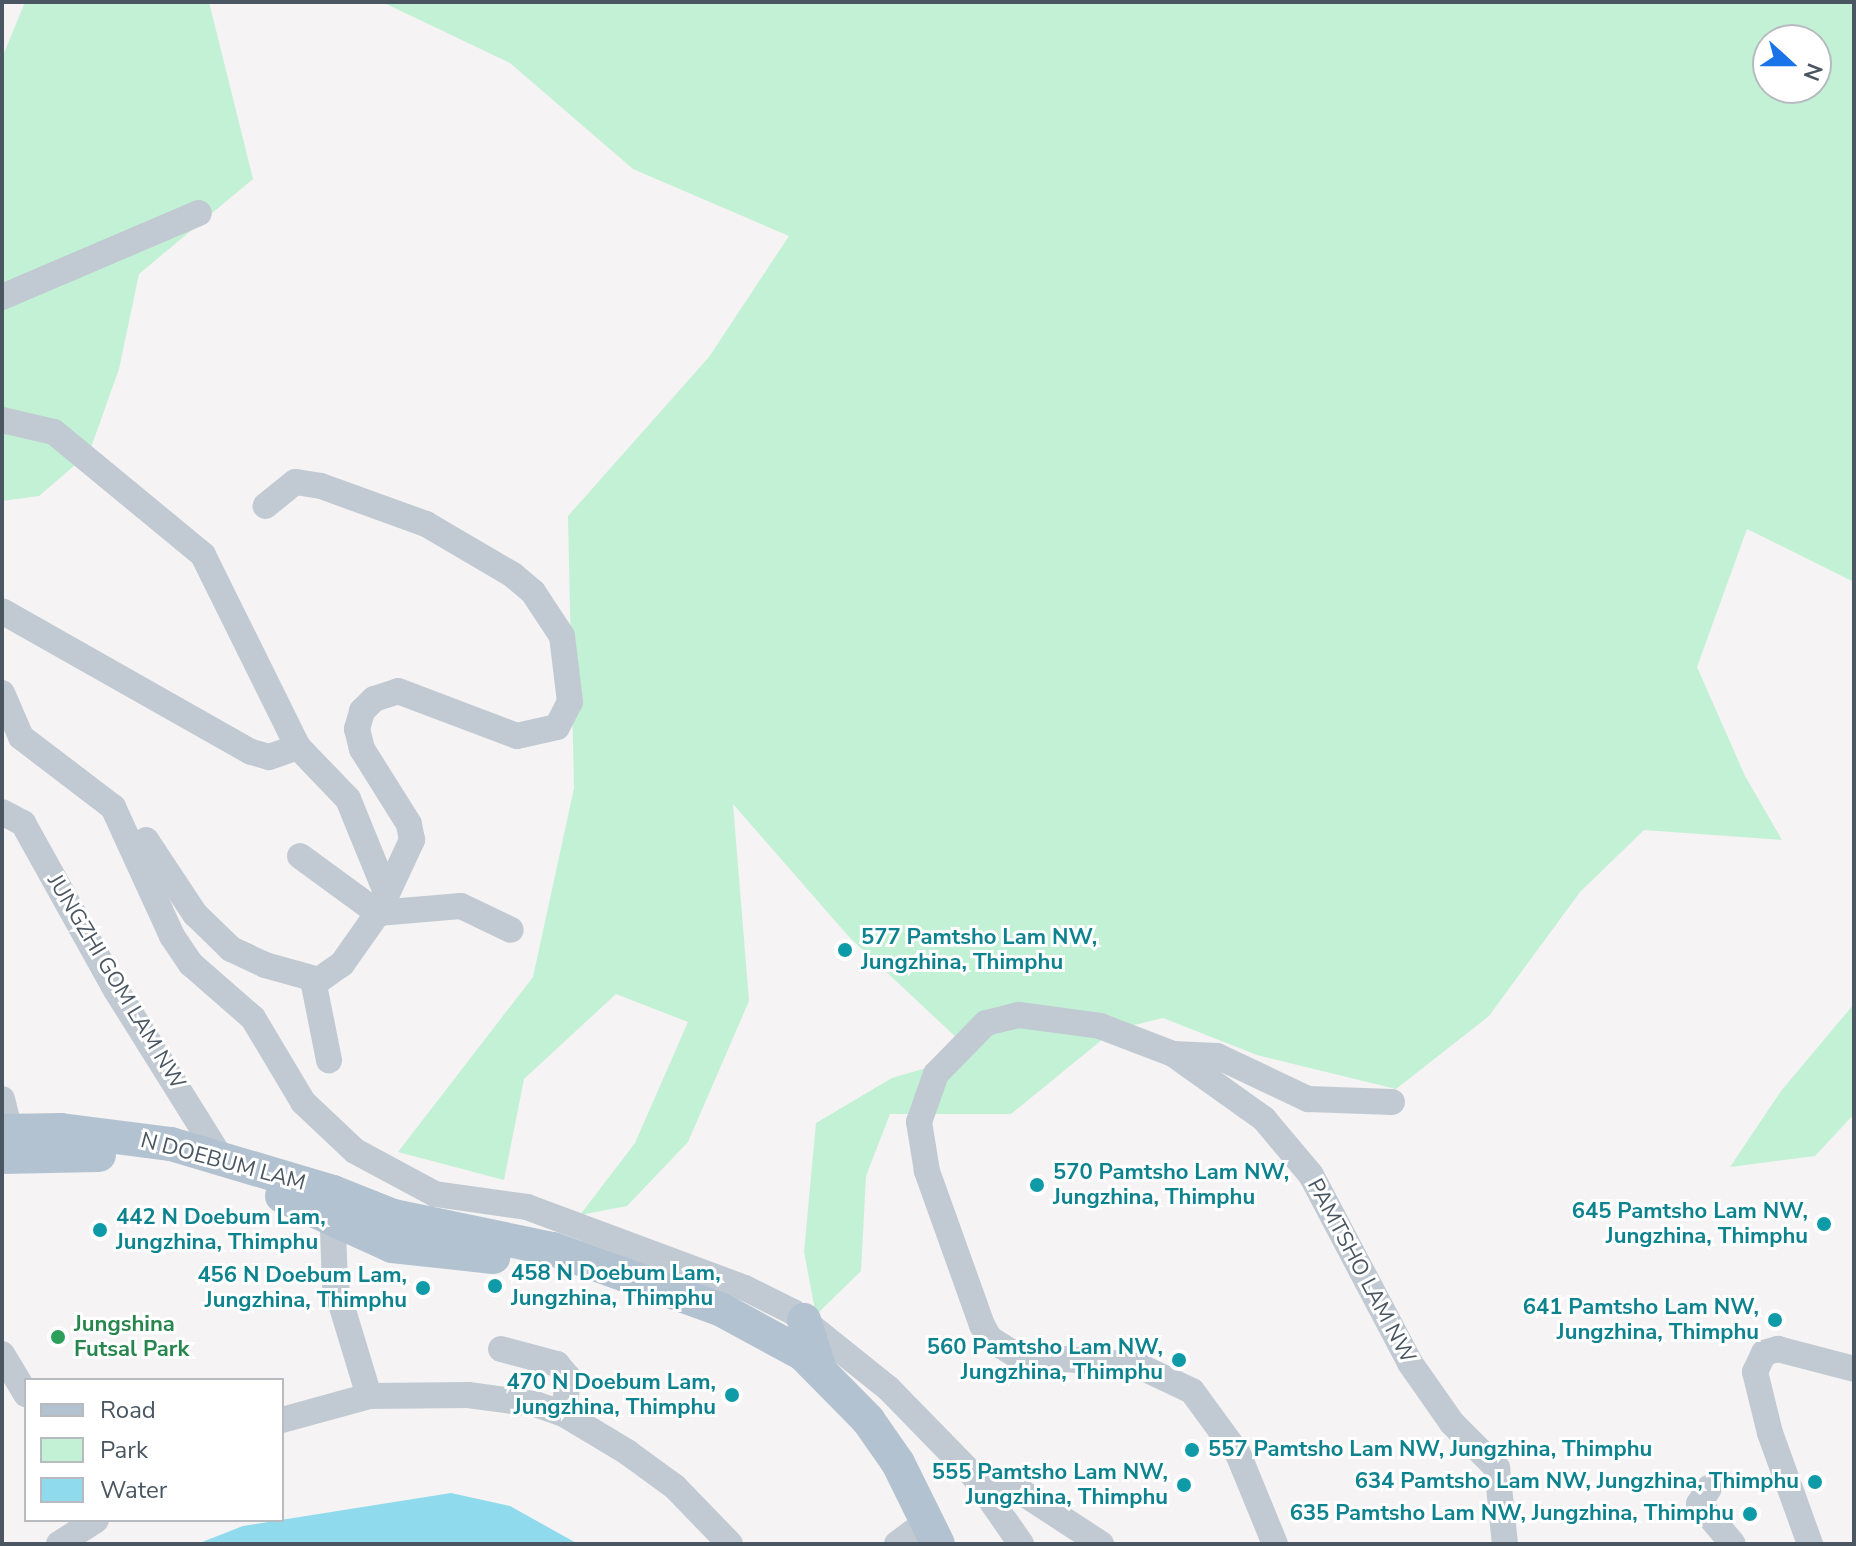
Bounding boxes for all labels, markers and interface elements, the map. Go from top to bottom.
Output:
north arrow [1752,24,1832,104]
text: N [1796,59,1829,85]
street label: JUNGZHI GOM LAM NW [41,870,191,1094]
place label: 577 Pamtsho Lam NW, Jungzhina, Thimphu [861,924,1097,976]
marker: 577 Pamtsho Lam NW, Jungzhina, Thimphu [836,941,854,959]
street label: N DOEBUM LAM [138,1127,308,1197]
place label: 570 Pamtsho Lam NW, Jungzhina, Thimphu [1053,1159,1289,1210]
street label: PAMTSHO LAM NW [1301,1174,1421,1368]
marker: 570 Pamtsho Lam NW, Jungzhina, Thimphu [1028,1176,1046,1194]
place label: 645 Pamtsho Lam NW, Jungzhina, Thimphu [1572,1198,1808,1250]
place label: 442 N Doebum Lam, Jungzhina, Thimphu [116,1204,326,1256]
marker: 645 Pamtsho Lam NW, Jungzhina, Thimphu [1815,1215,1833,1233]
marker: 442 N Doebum Lam, Jungzhina, Thimphu [91,1221,109,1239]
place label: 458 N Doebum Lam, Jungzhina, Thimphu [511,1260,721,1312]
place label: 456 N Doebum Lam, Jungzhina, Thimphu [197,1262,407,1314]
marker: 458 N Doebum Lam, Jungzhina, Thimphu [486,1277,504,1295]
marker: 456 N Doebum Lam, Jungzhina, Thimphu [414,1279,432,1297]
place label: 641 Pamtsho Lam NW, Jungzhina, Thimphu [1523,1294,1759,1346]
place label: Jungshina Futsal Park [74,1311,189,1362]
marker: 641 Pamtsho Lam NW, Jungzhina, Thimphu [1766,1311,1784,1329]
marker: Jungshina Futsal Park [49,1328,67,1346]
place label: 560 Pamtsho Lam NW, Jungzhina, Thimphu [927,1334,1163,1386]
marker: 560 Pamtsho Lam NW, Jungzhina, Thimphu [1170,1351,1188,1369]
place label: 470 N Doebum Lam, Jungzhina, Thimphu [506,1369,716,1420]
legend [24,1378,284,1522]
marker: 470 N Doebum Lam, Jungzhina, Thimphu [723,1386,741,1404]
text: Road [100,1394,156,1426]
text: Park [100,1434,148,1466]
place label: 557 Pamtsho Lam NW, Jungzhina, Thimphu [1208,1437,1652,1463]
marker: 557 Pamtsho Lam NW, Jungzhina, Thimphu [1183,1441,1201,1459]
place label: 555 Pamtsho Lam NW, Jungzhina, Thimphu [932,1459,1168,1510]
place label: 634 Pamtsho Lam NW, Jungzhina, Thimphu [1355,1469,1799,1495]
marker: 634 Pamtsho Lam NW, Jungzhina, Thimphu [1806,1473,1824,1491]
text: Water [100,1474,167,1506]
marker: 555 Pamtsho Lam NW, Jungzhina, Thimphu [1175,1476,1193,1494]
place label: 635 Pamtsho Lam NW, Jungzhina, Thimphu [1290,1501,1734,1527]
marker: 635 Pamtsho Lam NW, Jungzhina, Thimphu [1741,1505,1759,1523]

